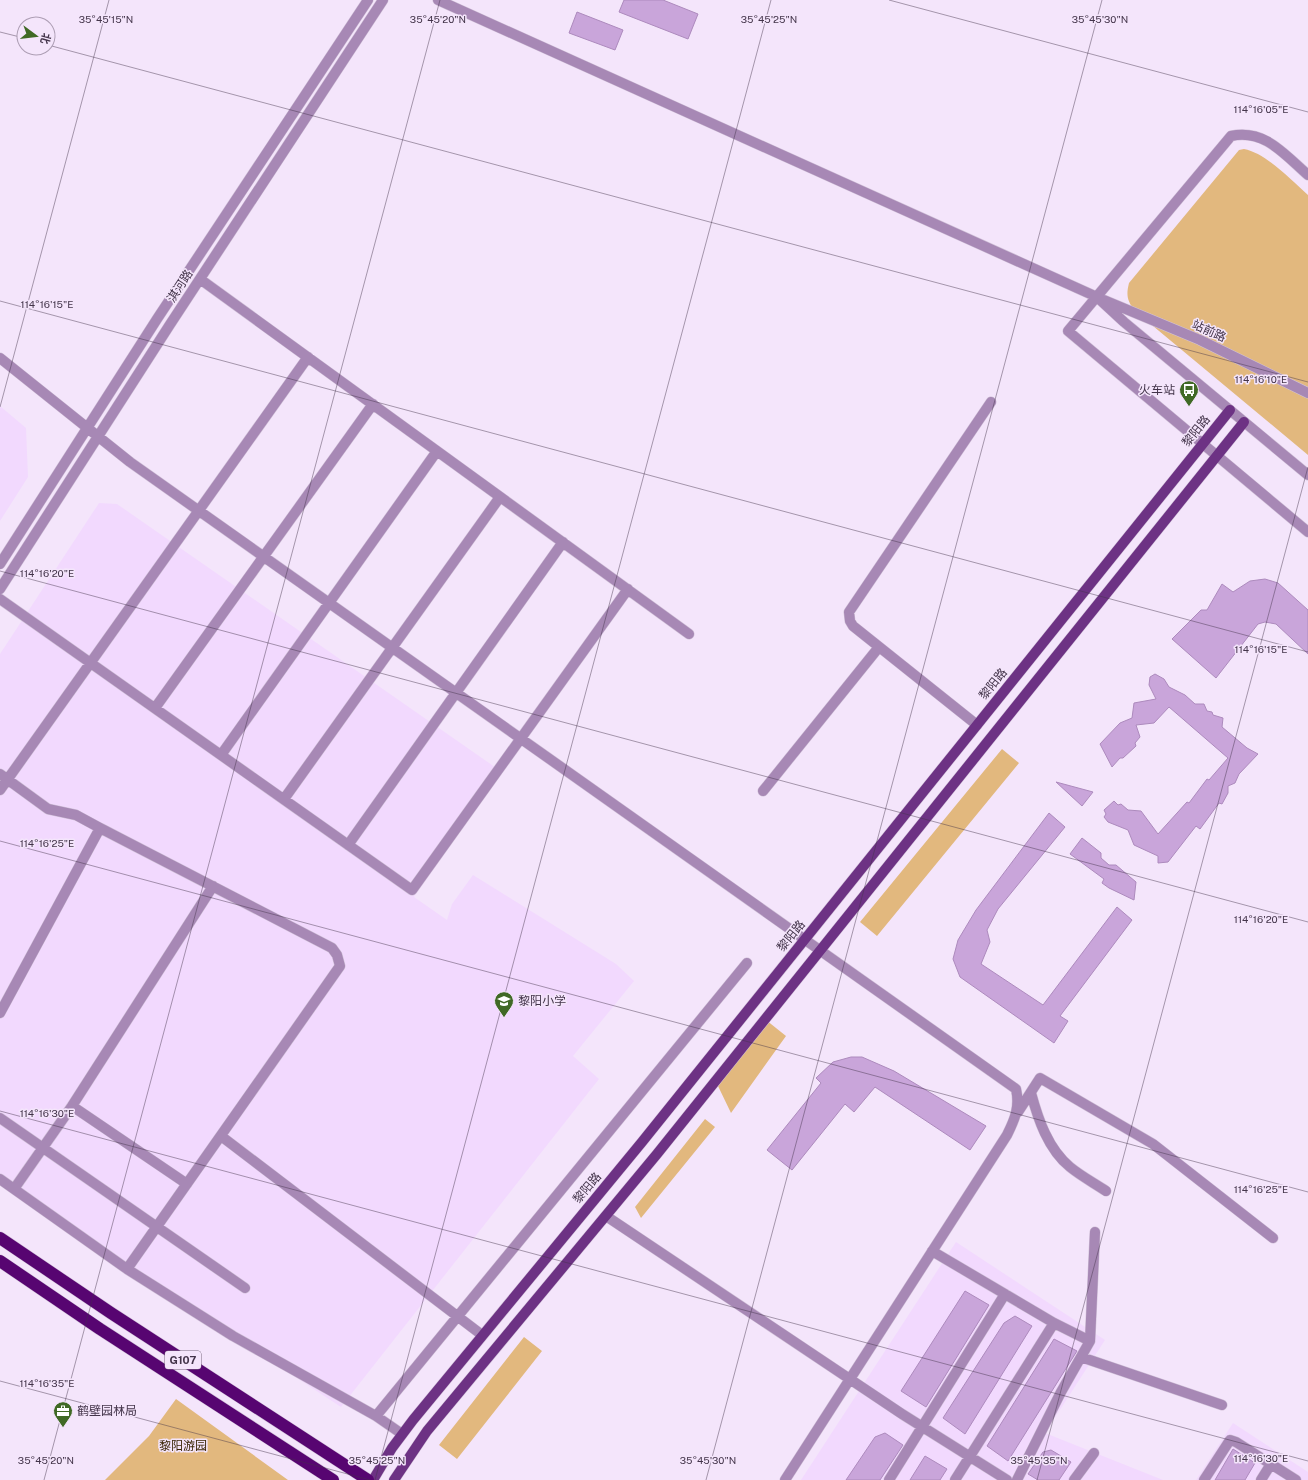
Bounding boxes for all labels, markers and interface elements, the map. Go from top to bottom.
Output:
text: 35°45'15"N [79,13,133,25]
text: 35°45'20"N [410,13,466,25]
text: 35°45'25"N [741,13,797,25]
text: 35°45'30"N [1072,13,1128,25]
north arrow [16,16,56,56]
text: 北 [38,32,53,45]
text: 114°16'05"E [1234,103,1288,115]
street label: 淇河路 [164,267,196,305]
text: 114°16'15"E [21,298,73,310]
street label: 站前路 [1190,317,1228,345]
text: 114°16'10"E [1235,373,1287,385]
bus stop icon: 火车站 [1178,379,1200,407]
place label: 火车站 [1139,383,1175,397]
street label: 黎阳路 [1179,413,1213,449]
text: 114°16'20"E [20,567,74,579]
text: 114°16'15"E [1235,643,1287,655]
street label: 黎阳路 [976,666,1010,702]
text: 114°16'25"E [20,837,74,849]
text: 114°16'20"E [1234,913,1288,925]
street label: 黎阳路 [774,918,808,954]
school or university icon: 黎阳小学 [493,990,515,1018]
place label: 黎阳小学 [518,994,566,1008]
text: 114°16'30"E [20,1107,74,1119]
street label: 黎阳路 [570,1170,604,1206]
text: 114°16'25"E [1234,1183,1288,1195]
road number: G107 [165,1351,201,1369]
text: 114°16'35"E [20,1377,75,1389]
office icon: 鹤壁园林局 [52,1400,74,1428]
place label: 鹤壁园林局 [77,1404,137,1418]
park label: 黎阳游园 [159,1439,207,1453]
text: 114°16'30"E [1234,1452,1288,1464]
text: 35°45'20"N [18,1454,74,1466]
text: 35°45'25"N [349,1454,405,1466]
text: 35°45'30"N [680,1454,736,1466]
text: 35°45'35"N [1011,1454,1067,1466]

